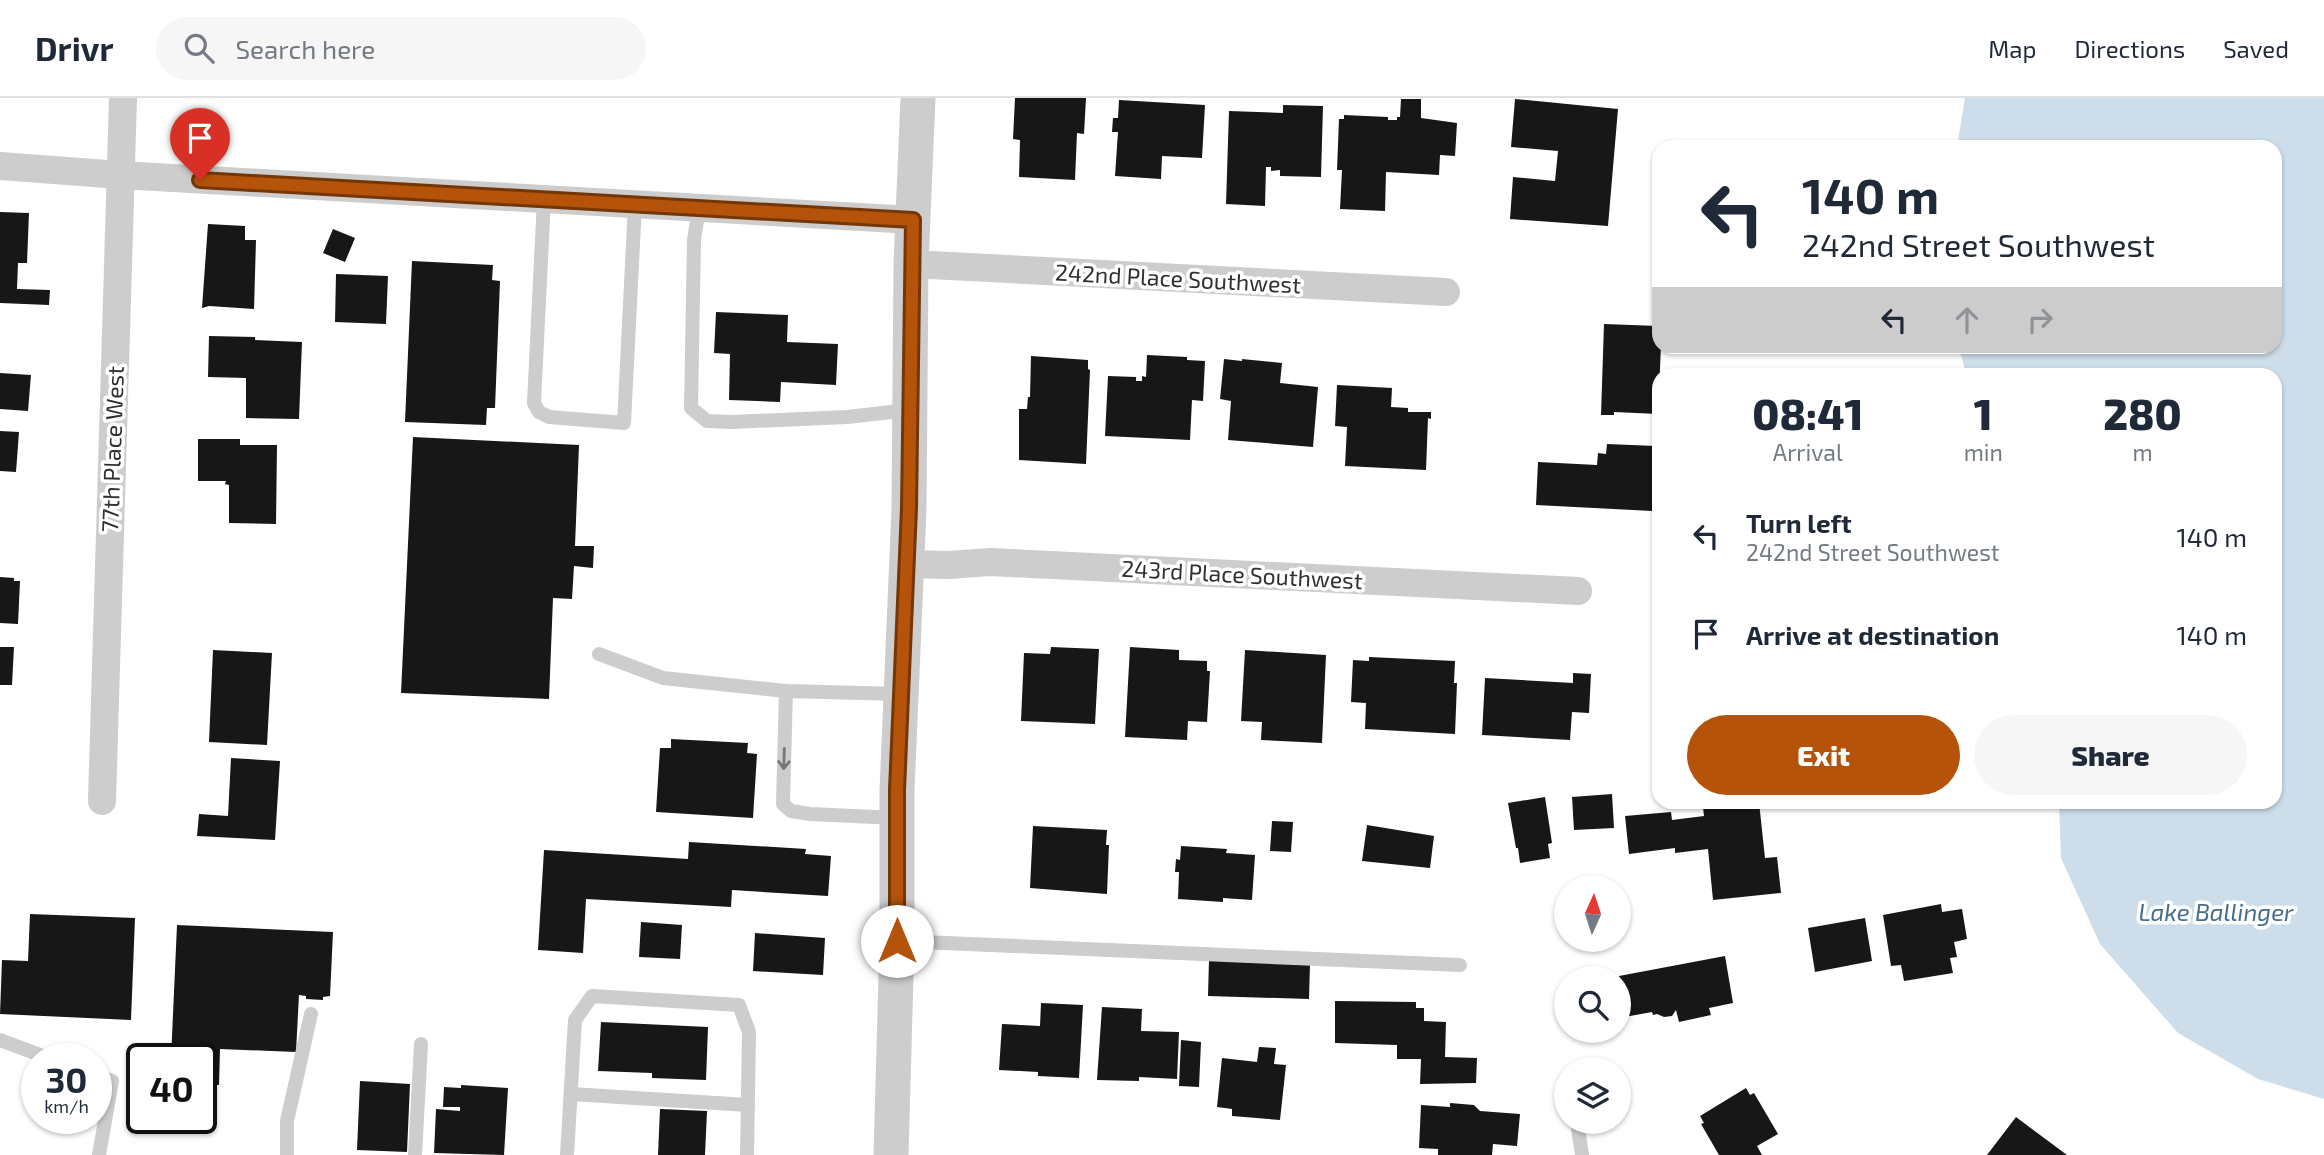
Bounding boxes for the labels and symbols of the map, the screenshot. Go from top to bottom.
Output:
pin [170,108,230,180]
street label: 242nd Place Southwest [1054,258,1302,298]
street label: 77th Place West [95,365,129,533]
street label: 243rd Place Southwest [1121,554,1364,594]
one-way arrow [778,748,791,771]
north arrow [1554,875,1631,952]
water label: Lake Ballinger [2138,897,2294,926]
position arrow [860,904,934,978]
speed limit sign: 40 [126,1043,217,1134]

